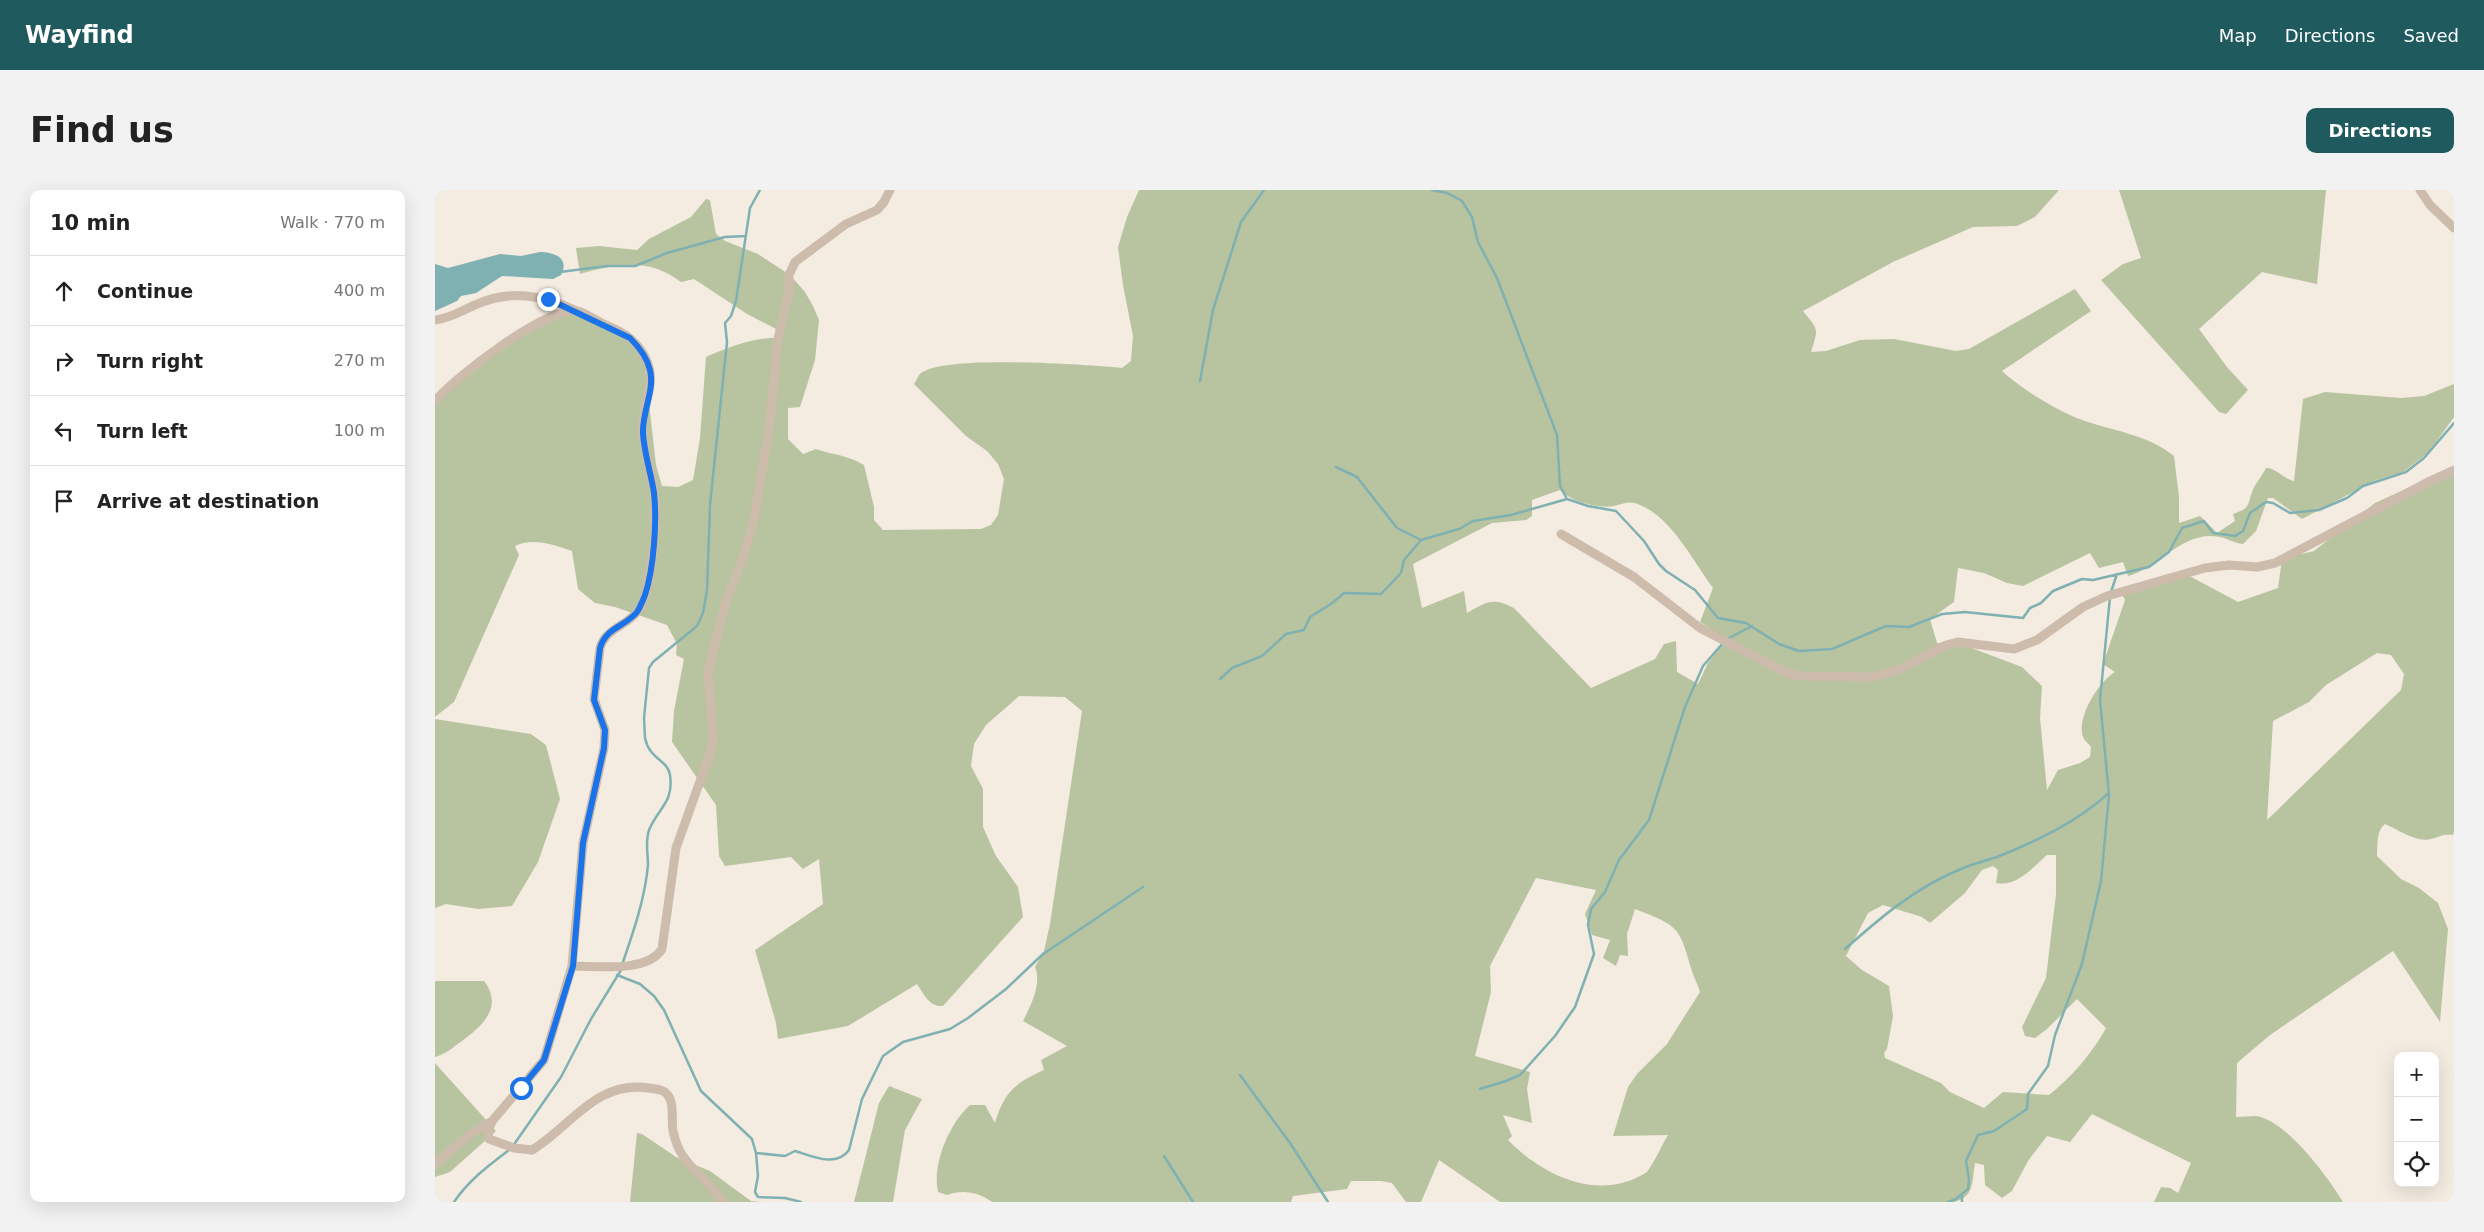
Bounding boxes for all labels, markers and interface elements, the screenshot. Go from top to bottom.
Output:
text: Wayfind [25,21,134,49]
text: Map [2219,25,2257,46]
text: Directions [2285,25,2375,46]
text: Saved [2403,25,2459,46]
button: Directions [2306,108,2454,153]
text: Find us [30,110,174,150]
text: 10 min [50,211,131,235]
text: Walk · 770 m [280,213,385,232]
icon: ahead [50,277,78,305]
text: Continue [97,280,193,302]
text: 400 m [334,281,385,300]
route end [537,288,560,311]
icon: right [50,347,78,375]
text: Turn right [97,350,203,372]
text: 270 m [334,351,385,370]
icon: left [50,417,78,445]
text: Turn left [97,420,188,442]
text: 100 m [334,421,385,440]
icon: arrive [50,487,78,515]
text: Arrive at destination [97,490,319,512]
map controls [2394,1052,2439,1187]
button: + [2394,1052,2439,1097]
route start [510,1077,533,1100]
button: − [2394,1097,2439,1142]
button: locate [2394,1142,2439,1187]

